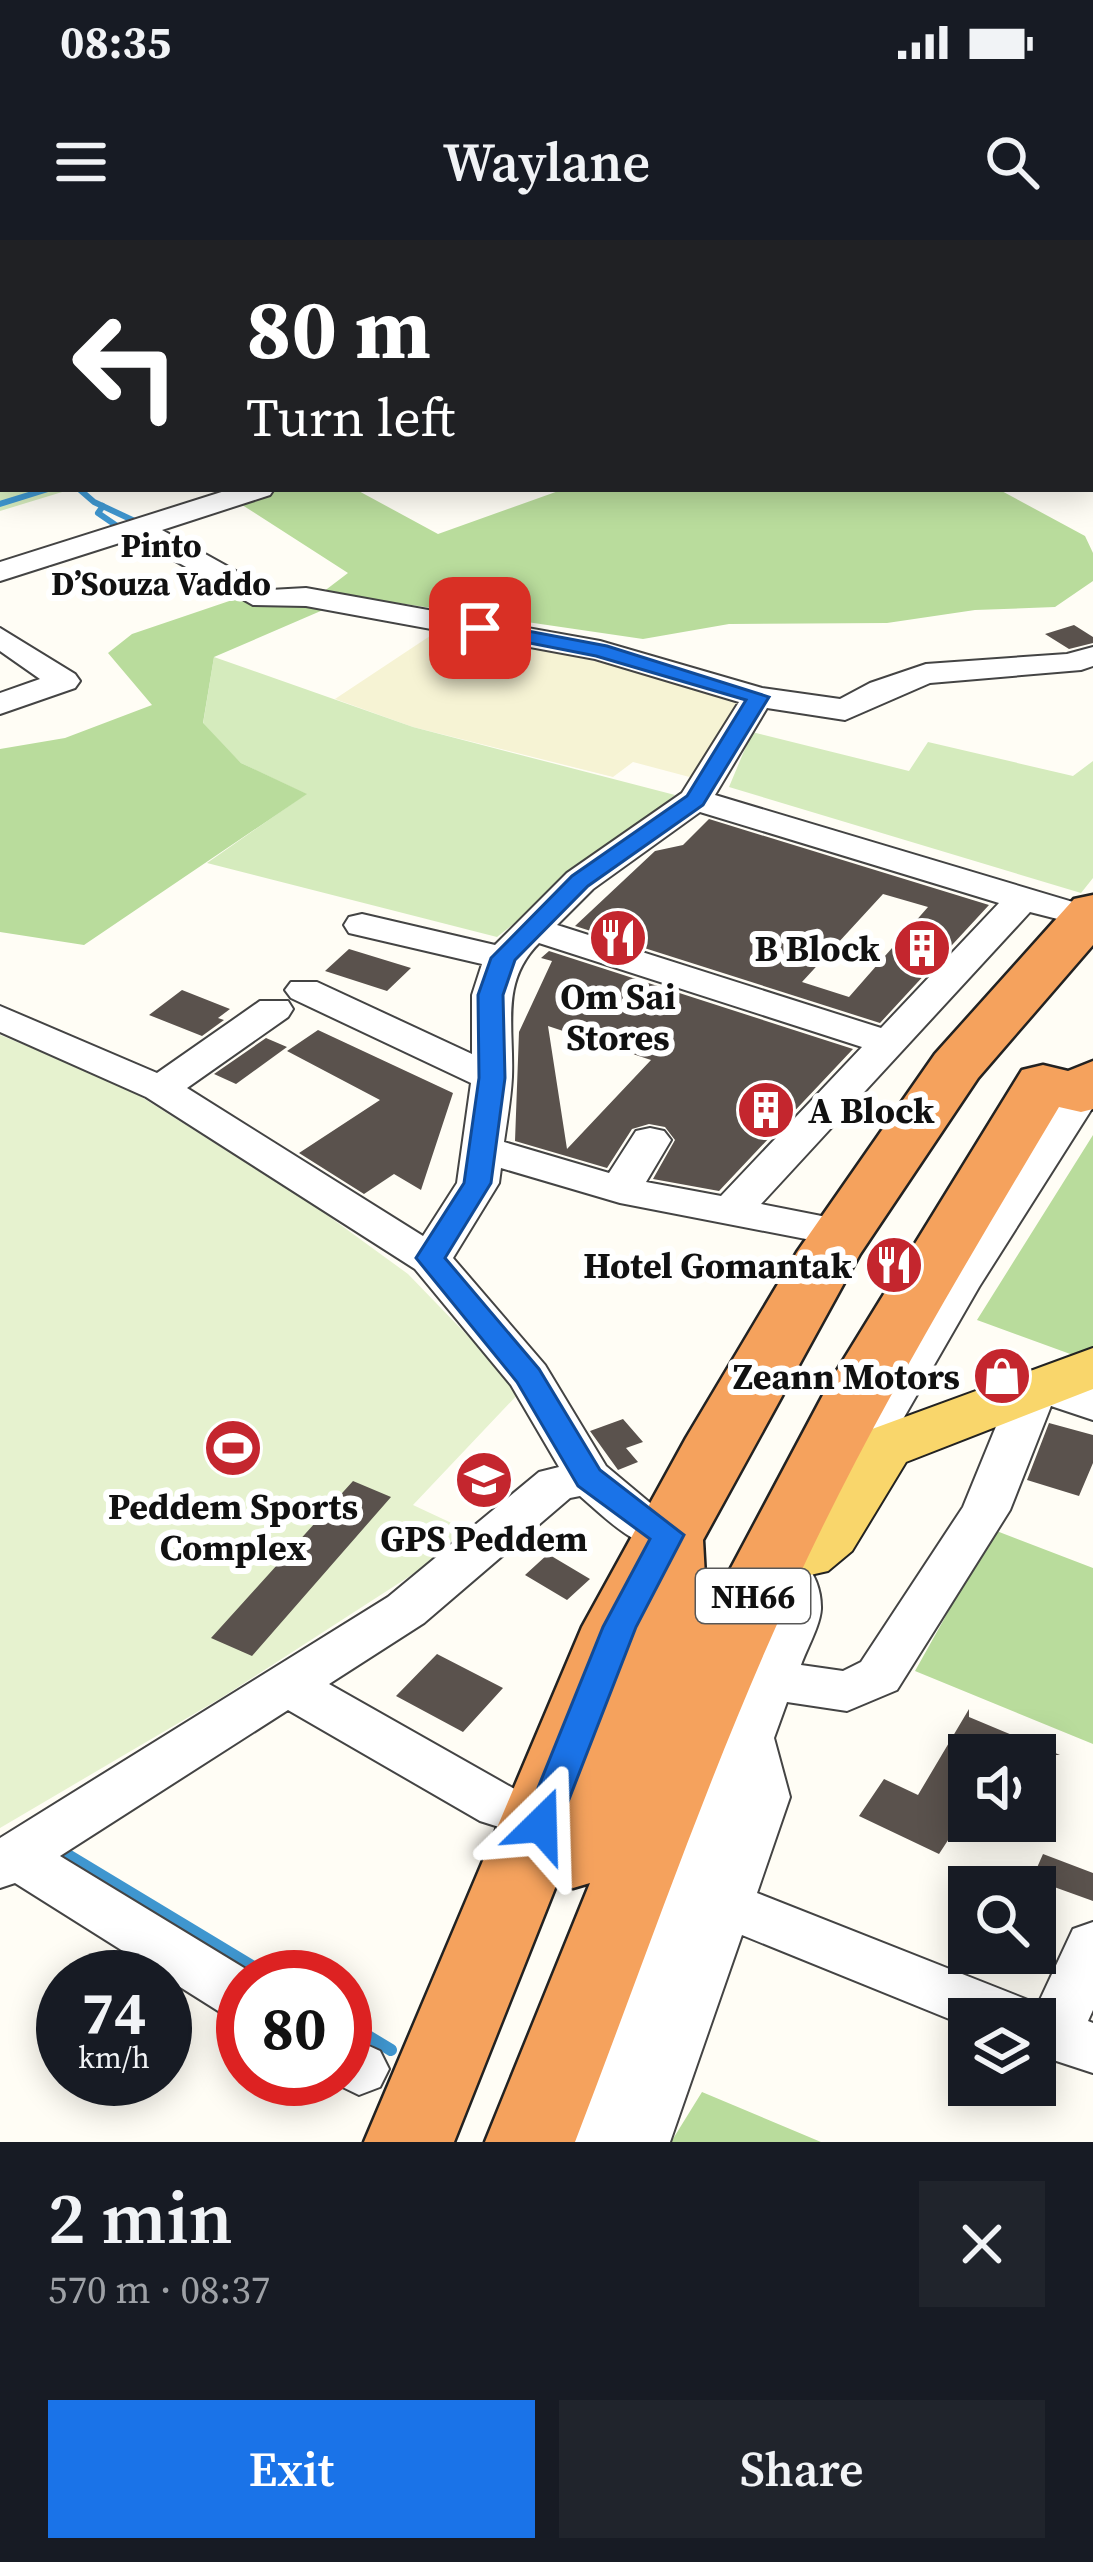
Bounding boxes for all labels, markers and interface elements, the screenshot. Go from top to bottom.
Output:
text: 08:35 [60,11,171,73]
text: Waylane [443,125,650,199]
icon: menu [48,129,114,195]
icon: search [979,129,1045,195]
text: 80 m [246,271,431,386]
icon: left [48,288,204,444]
text: Turn left [246,380,455,454]
district label: Pinto D’Souza Vaddo [51,523,271,606]
pin [429,577,531,679]
icon: arrive [447,595,513,661]
restaurant icon: Om Sai Stores [587,907,649,969]
building icon: B Block [891,917,953,979]
place label: B Block [754,924,880,973]
place label: Om Sai Stores [560,972,676,1062]
building icon: A Block [735,1079,797,1141]
place label: A Block [808,1086,935,1135]
restaurant icon: Hotel Gomantak [863,1234,925,1296]
place label: Hotel Gomantak [583,1241,852,1290]
shop icon: Zeann Motors [971,1345,1033,1407]
place label: Zeann Motors [733,1352,960,1401]
sports icon: Peddem Sports Complex [202,1417,264,1479]
school or university icon: GPS Peddem [453,1449,515,1511]
place label: Peddem Sports Complex [108,1482,358,1572]
place label: GPS Peddem [380,1514,588,1563]
road number: NH66 [696,1569,810,1623]
map controls [948,1734,1056,2106]
button: sound [948,1734,1056,1842]
position arrow [478,1762,604,1888]
button: search [948,1866,1056,1974]
speed limit sign: 80 [216,1950,372,2106]
text: 74 [81,1972,147,2054]
button: layers [948,1998,1056,2106]
text: km/h [78,2037,150,2078]
text: 2 min [48,2168,233,2267]
button: close [919,2181,1045,2307]
text: 570 m · 08:37 [48,2263,270,2316]
button: Exit [48,2400,535,2538]
button: Share [559,2400,1045,2538]

